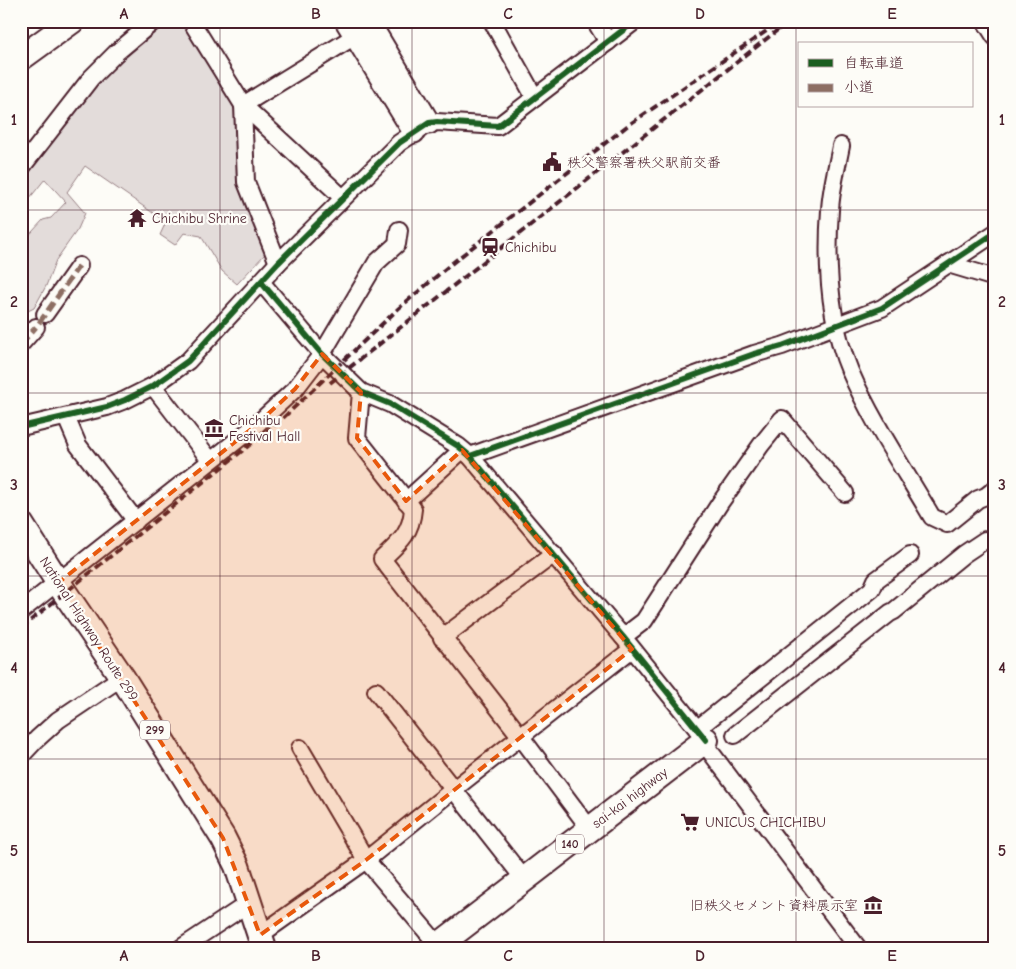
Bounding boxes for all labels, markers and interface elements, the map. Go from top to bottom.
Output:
text: A [120,5,129,23]
text: B [311,5,321,23]
text: C [503,5,513,23]
text: D [695,5,705,23]
text: E [887,5,897,23]
legend [798,42,974,108]
text: 自転車道 [844,54,904,72]
text: 小道 [844,78,874,96]
text: 1 [11,111,17,129]
text: 1 [999,111,1005,129]
public building icon: 秩父警察署秩父駅前交番 [541,151,563,173]
place label: 秩父警察署秩父駅前交番 [567,154,721,171]
temple icon: Chichibu Shrine [126,207,148,229]
place label: Chichibu Shrine [152,210,247,227]
station icon: Chichibu [479,236,501,258]
place label: Chichibu [505,239,556,256]
text: 2 [10,293,18,311]
text: 2 [998,293,1006,311]
place label: Chichibu Festival Hall [229,412,300,445]
museum icon: Chichibu Festival Hall [203,417,225,439]
text: 3 [10,476,18,494]
text: 3 [998,476,1006,494]
street label: National Highway Route 299 [36,554,142,704]
text: 4 [10,659,18,677]
text: 4 [998,659,1006,677]
road number: 299 [140,720,170,740]
street label: sai-kai highway [589,764,672,832]
supermarket icon: UNICUS CHICHIBU [679,811,701,833]
place label: UNICUS CHICHIBU [705,814,826,831]
road number: 140 [556,834,584,854]
text: 5 [10,842,18,860]
text: 5 [998,842,1006,860]
museum icon: 旧秩父セメント資料展示室 [862,894,884,916]
place label: 旧秩父セメント資料展示室 [690,897,858,914]
text: A [120,947,129,965]
text: B [311,947,321,965]
text: C [503,947,513,965]
text: D [695,947,705,965]
text: E [887,947,897,965]

